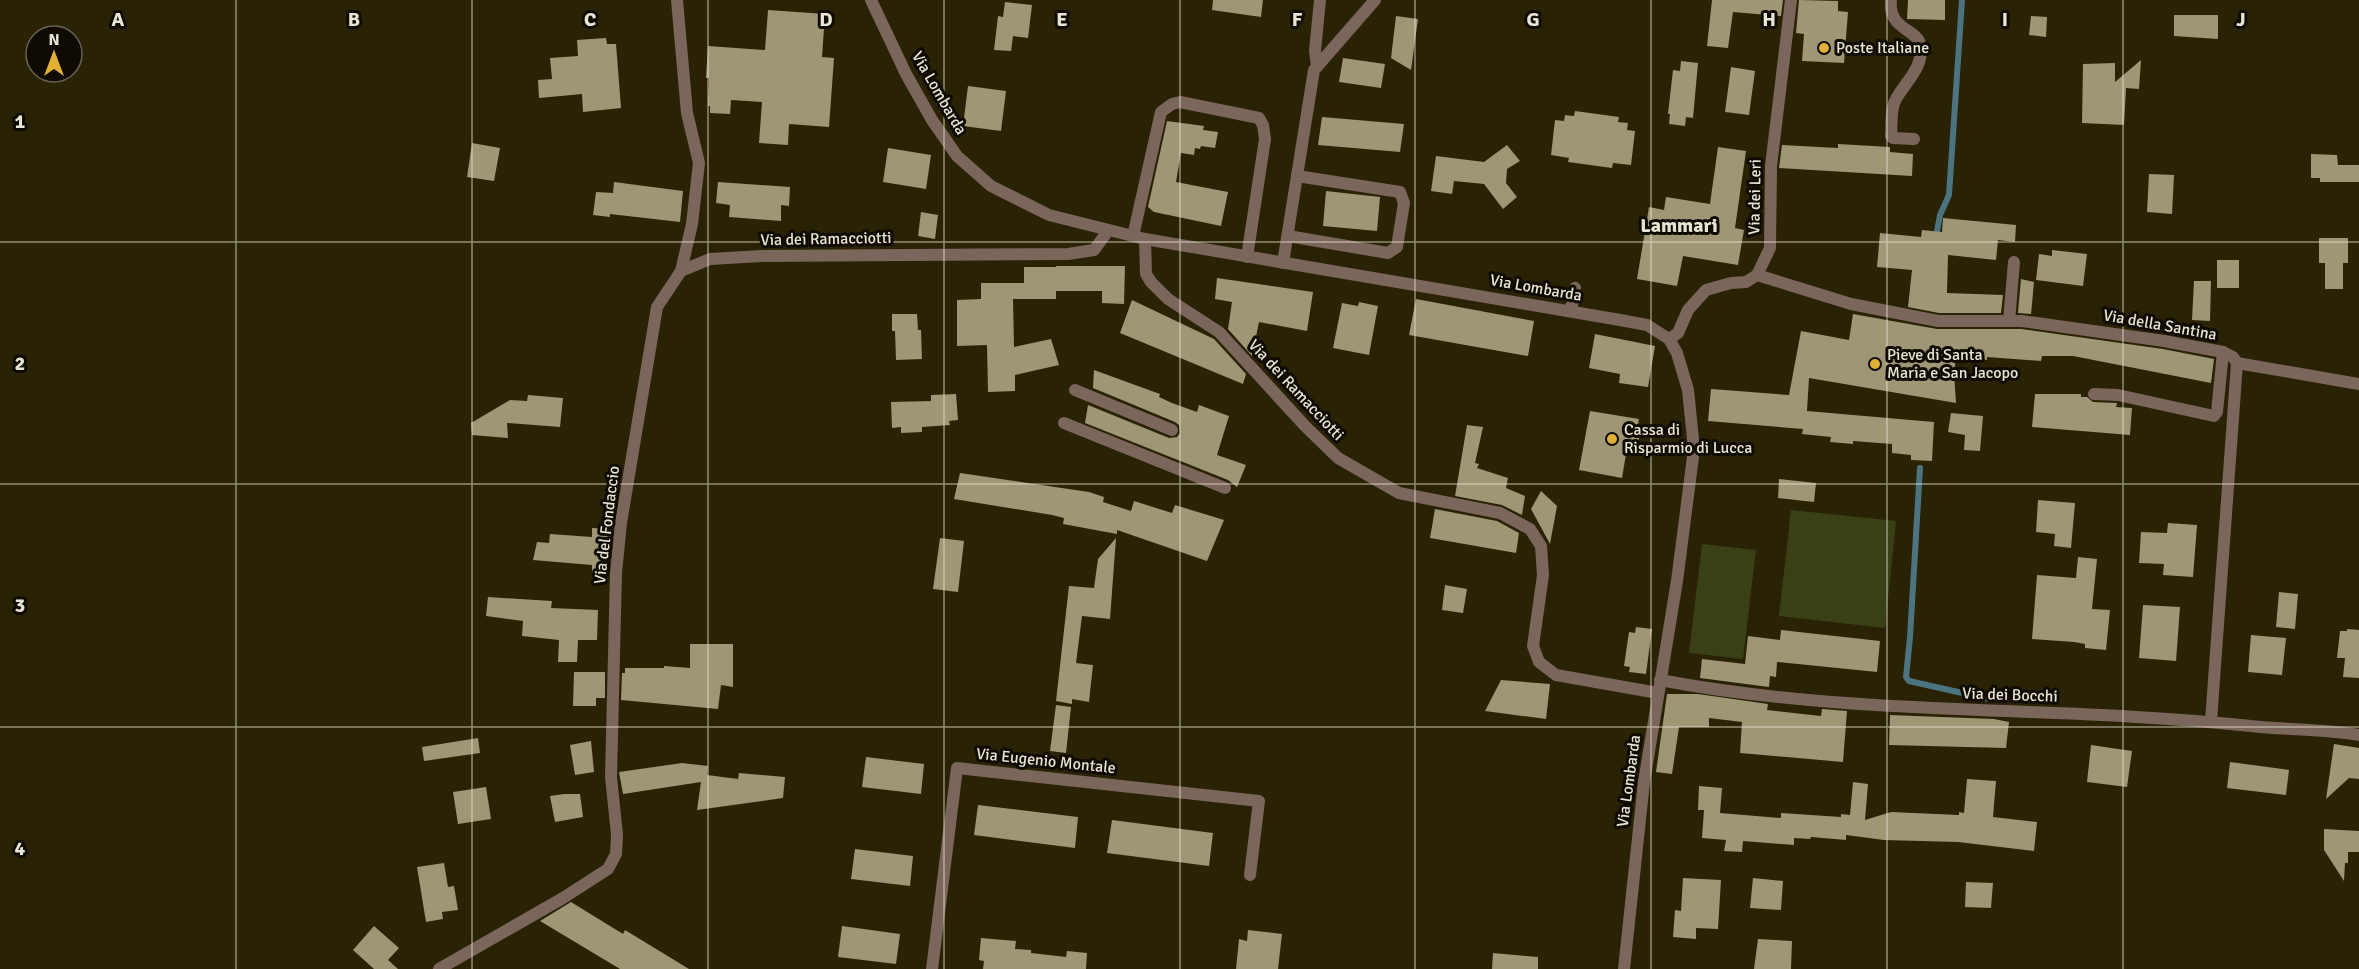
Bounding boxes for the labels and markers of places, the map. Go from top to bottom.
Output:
place label: Poste Italiane [1836,38,1929,58]
marker: Poste Italiane [1817,41,1831,55]
place label: Pieve di Santa Maria e San Jacopo [1887,345,2018,383]
marker: Pieve di Santa Maria e San Jacopo [1868,357,1882,371]
place label: Cassa di Risparmio di Lucca [1624,420,1752,458]
marker: Cassa di Risparmio di Lucca [1605,432,1619,446]

